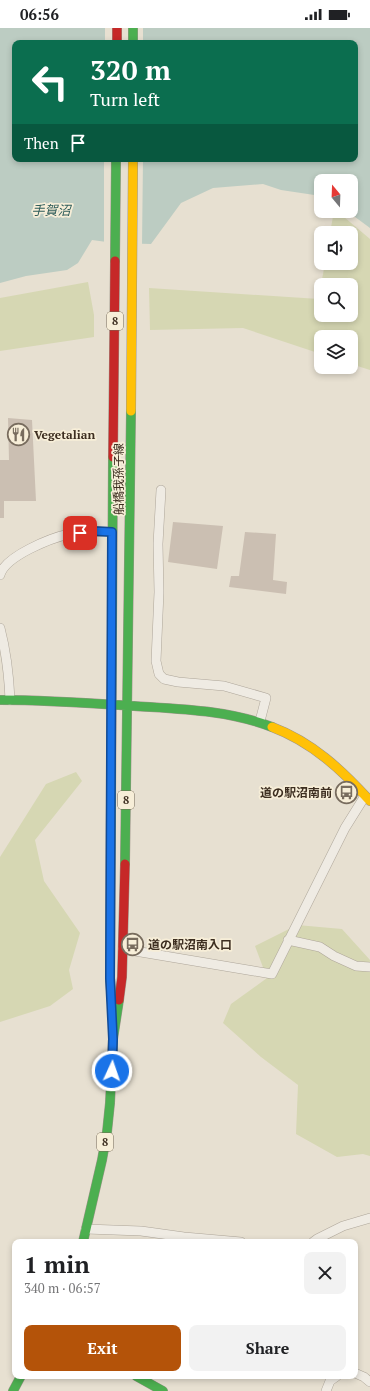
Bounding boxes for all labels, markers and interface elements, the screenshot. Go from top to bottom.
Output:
text: 06:56 [20,4,59,24]
text: 320 m [90,51,171,88]
icon: left [24,56,76,108]
text: Turn left [90,87,160,111]
icon: arrive [67,132,89,154]
text: Then [24,133,59,153]
north arrow [314,174,358,218]
map controls [314,174,358,374]
water label: 手賀沼 [31,201,72,219]
button: sound [314,226,358,270]
button: search [314,278,358,322]
road number: 8 [107,312,123,330]
button: layers [314,330,358,374]
restaurant icon: Vegetalian [5,421,31,447]
place label: Vegetalian [34,427,95,442]
street label: 船橋我孫子線 [111,443,126,515]
pin [63,516,97,550]
icon: arrive [69,522,91,544]
bus stop icon: 道の駅沼南前 [334,779,360,805]
place label: 道の駅沼南前 [260,785,332,800]
road number: 8 [118,791,134,809]
bus stop icon: 道の駅沼南入口 [120,931,146,957]
place label: 道の駅沼南入口 [148,937,232,952]
position arrow [91,1050,133,1092]
road number: 8 [97,1133,113,1151]
text: 1 min [24,1248,90,1280]
button: close [304,1252,346,1294]
text: 340 m · 06:57 [24,1279,101,1297]
button: Exit [24,1325,181,1371]
button: Share [189,1325,346,1371]

